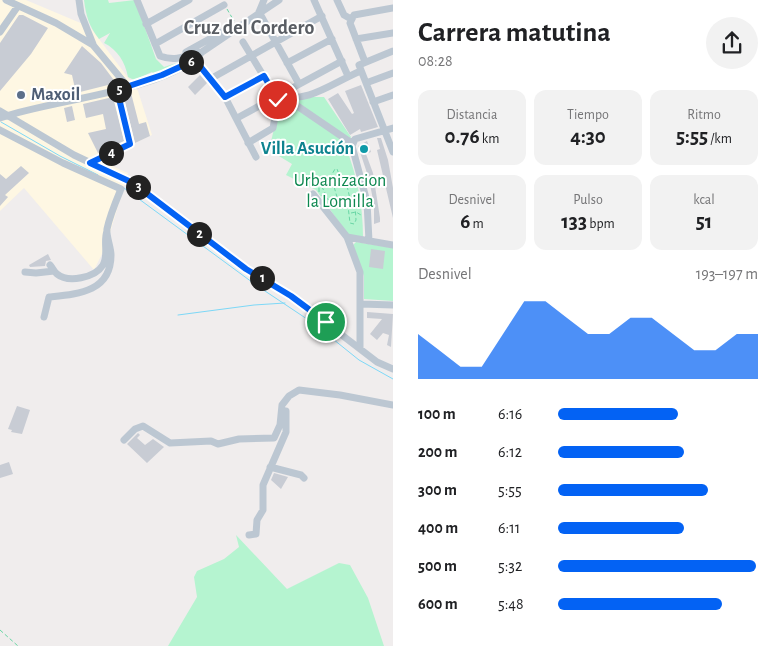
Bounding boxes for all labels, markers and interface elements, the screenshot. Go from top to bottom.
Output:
button: share [706,17,758,69]
district label: Cruz del Cordero [184,18,314,38]
text: Carrera matutina [418,19,611,47]
pin: 6 [178,50,204,74]
text: 08:28 [418,53,453,69]
text: 6 [188,55,195,69]
pin: 5 [106,78,132,102]
pin [257,79,299,121]
text: 5 [116,83,123,97]
place label: Maxoil [31,86,80,104]
icon: check [264,86,292,114]
marker: Maxoil [15,89,27,101]
text: Distancia [447,108,497,122]
text: Tiempo [567,108,609,122]
text: Ritmo [687,108,721,122]
text: 0.76 [445,126,480,147]
text: 4:30 [570,126,606,147]
text: 5:55 [676,126,708,147]
text: km [480,132,499,146]
text: /km [708,132,732,146]
pin: 4 [98,140,124,166]
place label: Villa Asución [261,140,354,158]
marker: Villa Asución [358,143,370,155]
text: 4 [108,146,115,160]
park label: Urbanizacion la Lomilla [294,172,386,211]
pin: 3 [126,174,150,200]
text: 3 [135,180,142,194]
text: Desnivel [449,193,495,207]
text: Pulso [573,193,603,207]
text: kcal [693,193,715,207]
text: 6 [460,211,470,232]
text: 133 [561,211,587,232]
text: 51 [696,211,712,232]
text: m [470,217,484,231]
text: bpm [587,217,615,231]
pin: 2 [186,222,212,246]
text: 2 [196,227,203,241]
pin: 1 [250,266,274,290]
text: Desnivel [418,266,472,282]
text: 193–197 m [696,266,758,282]
text: 1 [260,271,265,285]
pin [305,301,347,343]
icon: arrive [312,308,340,336]
text: 100 m [418,406,456,422]
text: 6:16 [498,406,522,422]
text: 200 m [418,444,458,460]
text: 6:12 [498,444,522,460]
text: 300 m [418,482,457,498]
text: 5:55 [498,482,522,498]
text: 400 m [418,520,458,536]
text: 6:11 [498,520,520,536]
text: 500 m [418,558,457,574]
text: 5:32 [498,558,522,574]
text: 600 m [418,596,458,612]
text: 5:48 [498,596,524,612]

